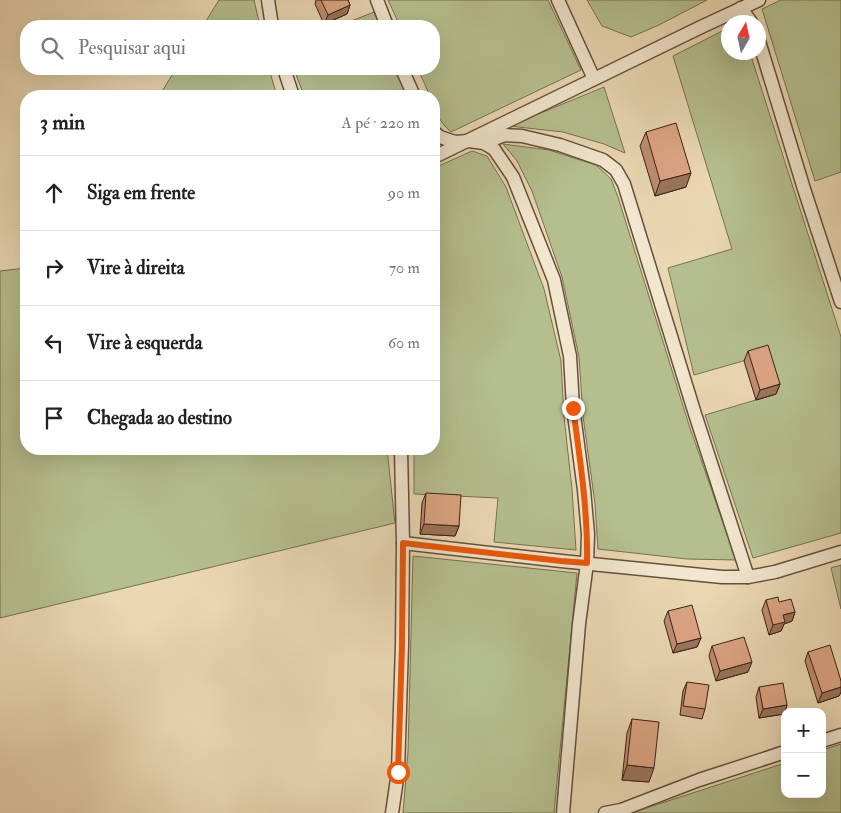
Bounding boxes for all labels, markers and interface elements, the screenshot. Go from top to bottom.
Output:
north arrow [721,15,766,60]
search box [20,20,440,75]
icon: search [38,34,66,62]
text: Pesquisar aqui [78,36,186,60]
text: 3 min [40,109,85,136]
text: A pé · 220 m [342,113,420,133]
icon: ahead [40,179,68,207]
text: Siga em frente [87,181,195,205]
text: 90 m [388,183,420,203]
icon: right [40,254,68,282]
text: Vire à direita [87,256,184,280]
text: 70 m [389,258,420,278]
icon: left [40,329,68,357]
text: Vire à esquerda [87,331,202,355]
text: 60 m [388,333,420,353]
route end [562,397,585,420]
icon: arrive [40,404,68,432]
text: Chegada ao destino [87,406,232,430]
map controls [781,708,826,798]
button: + [781,708,826,753]
button: − [781,753,826,798]
route start [387,761,410,784]

